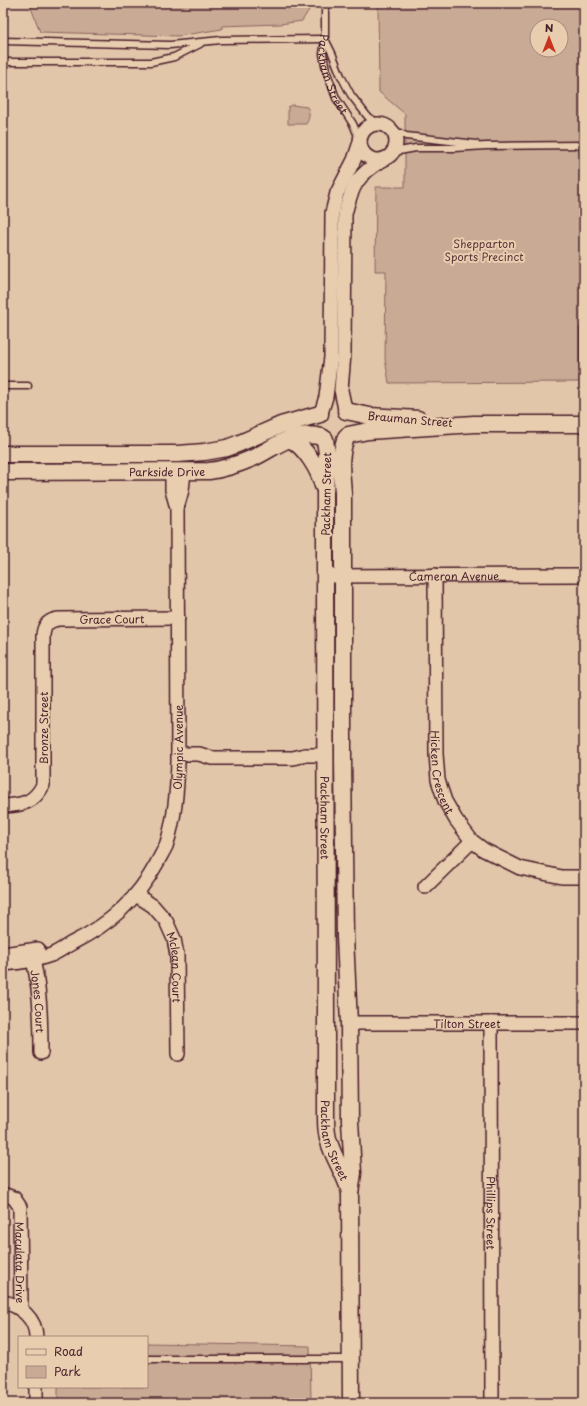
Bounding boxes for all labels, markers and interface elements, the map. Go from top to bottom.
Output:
north arrow [529,18,569,58]
text: N [545,19,554,36]
street label: Packham Street [314,34,353,118]
park label: Shepparton Sports Precinct [444,235,524,265]
street label: Brauman Street [367,407,453,431]
street label: Packham Street [317,452,335,536]
street label: Parkside Drive [129,463,205,480]
street label: Cameron Avenue [409,567,499,584]
street label: Grace Court [79,610,145,627]
street label: Bronze Street [35,691,52,764]
street label: Olympic Avenue [168,705,187,790]
street label: Hicken Crescent [427,730,459,817]
street label: Packham Street [317,776,334,860]
street label: Mclean Court [163,929,186,1003]
street label: Jones Court [27,968,49,1034]
street label: Tilton Street [433,1015,501,1032]
street label: Packham Street [317,1100,354,1184]
street label: Phillips Street [483,1176,500,1250]
street label: Maculata Drive [12,1222,29,1304]
legend [18,1336,148,1388]
text: Road [54,1342,83,1360]
text: Park [54,1362,81,1380]

